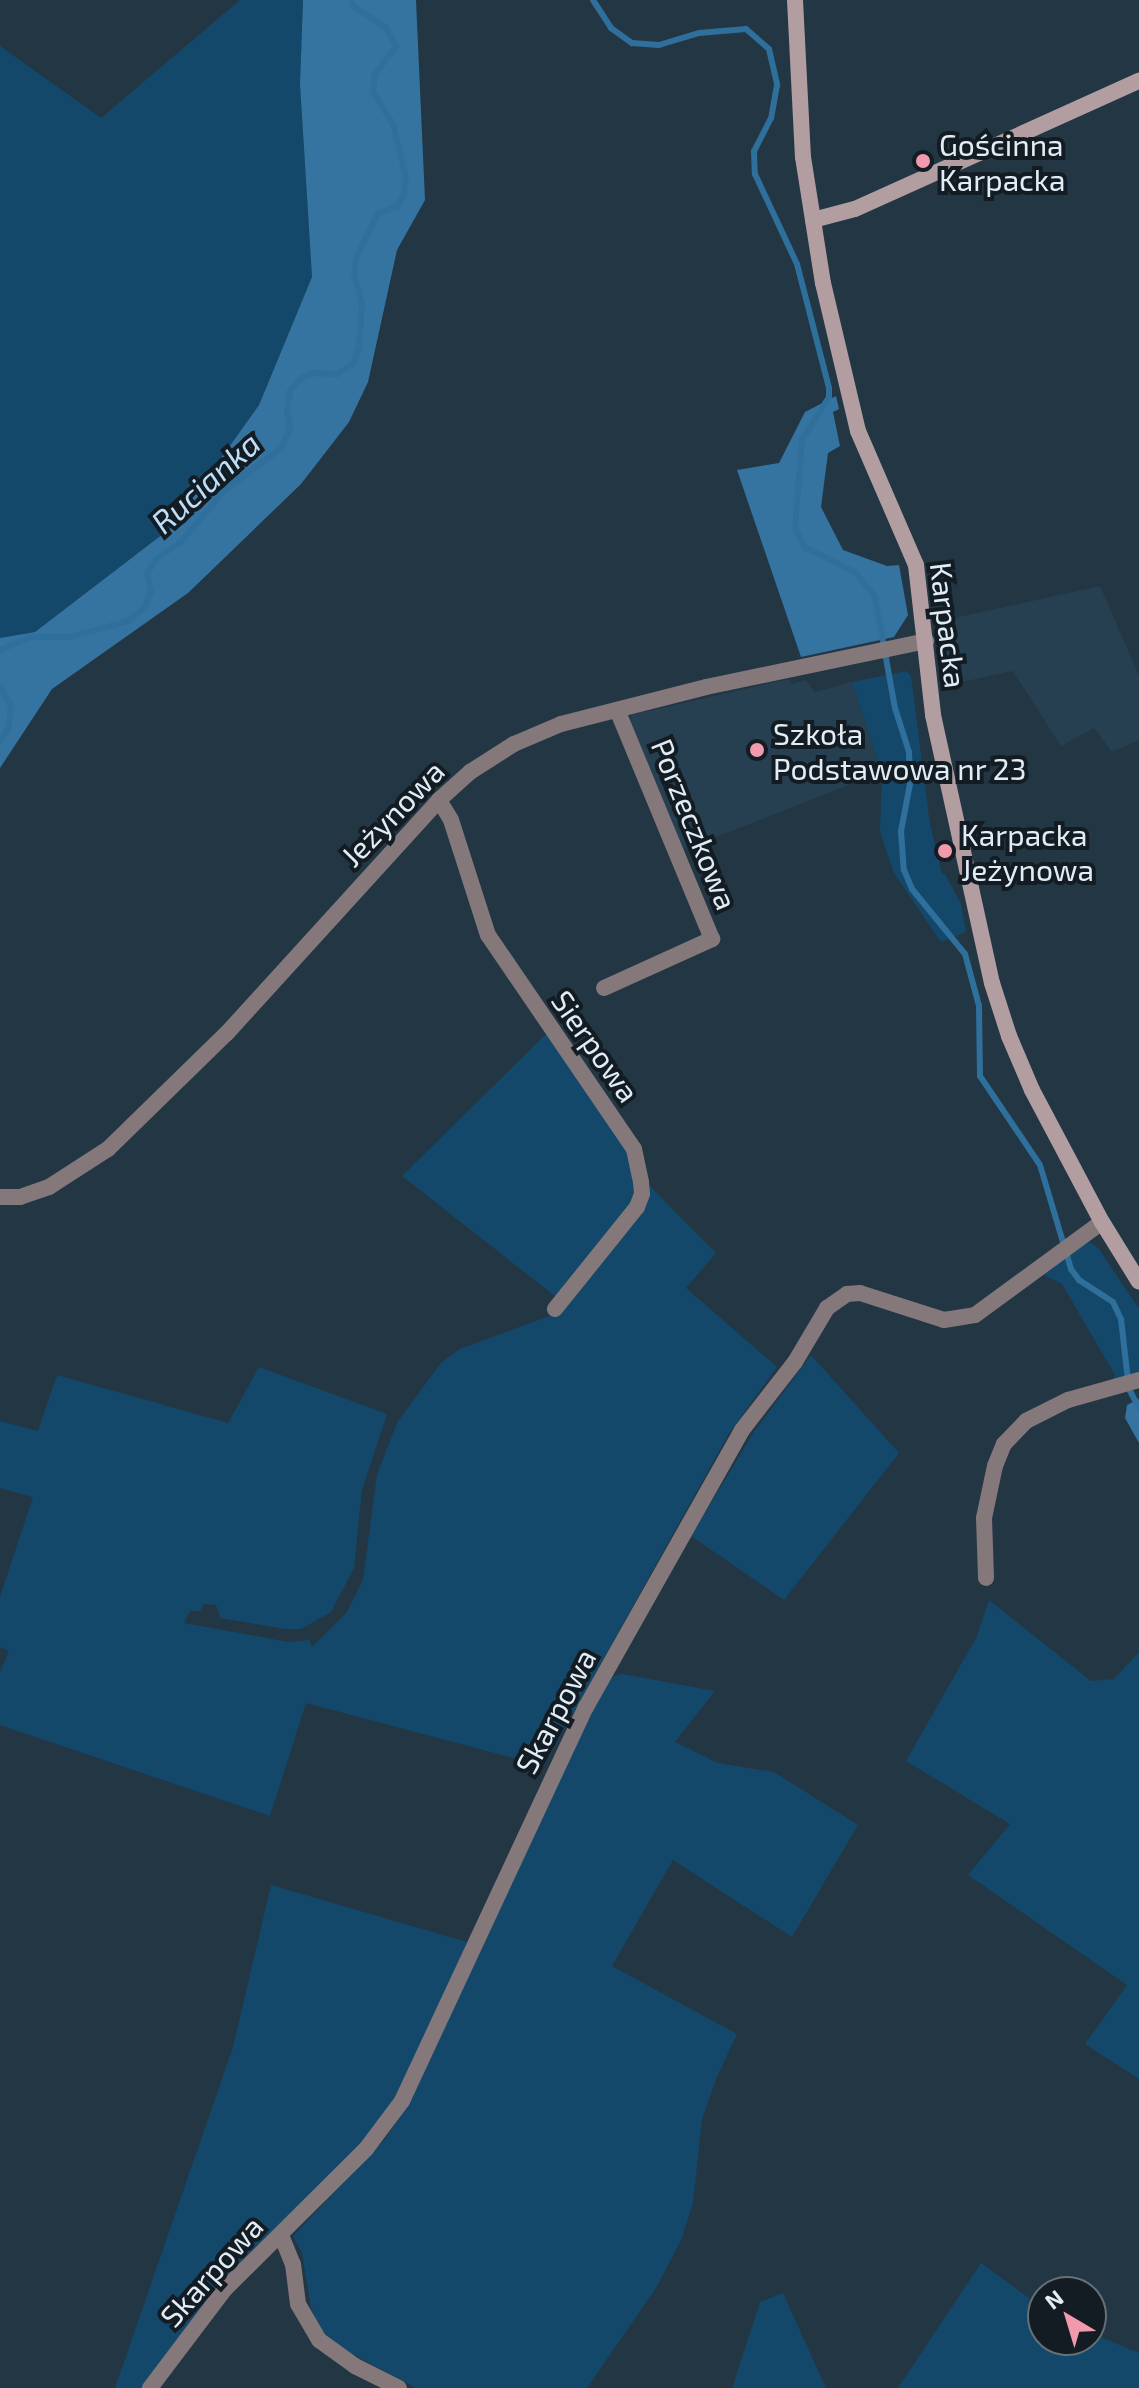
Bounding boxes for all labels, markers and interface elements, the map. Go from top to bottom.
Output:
place label: Gościnna Karpacka [939,126,1066,196]
marker: Gościnna Karpacka [914,152,932,170]
water label: Rucianka [143,423,267,541]
street label: Karpacka [923,560,975,690]
place label: Szkoła Podstawowa nr 23 [773,715,1027,786]
street label: Porzeczkowa [644,733,746,915]
marker: Szkoła Podstawowa nr 23 [748,741,766,759]
street label: Jeżynowa [333,753,451,873]
place label: Karpacka Jeżynowa [961,816,1094,886]
marker: Karpacka Jeżynowa [936,842,954,860]
street label: Sierpowa [545,983,647,1109]
street label: Skarpowa [507,1642,603,1780]
street label: Skarpowa [152,2208,270,2334]
north arrow [1027,2276,1107,2356]
text: N [1039,2284,1068,2314]

